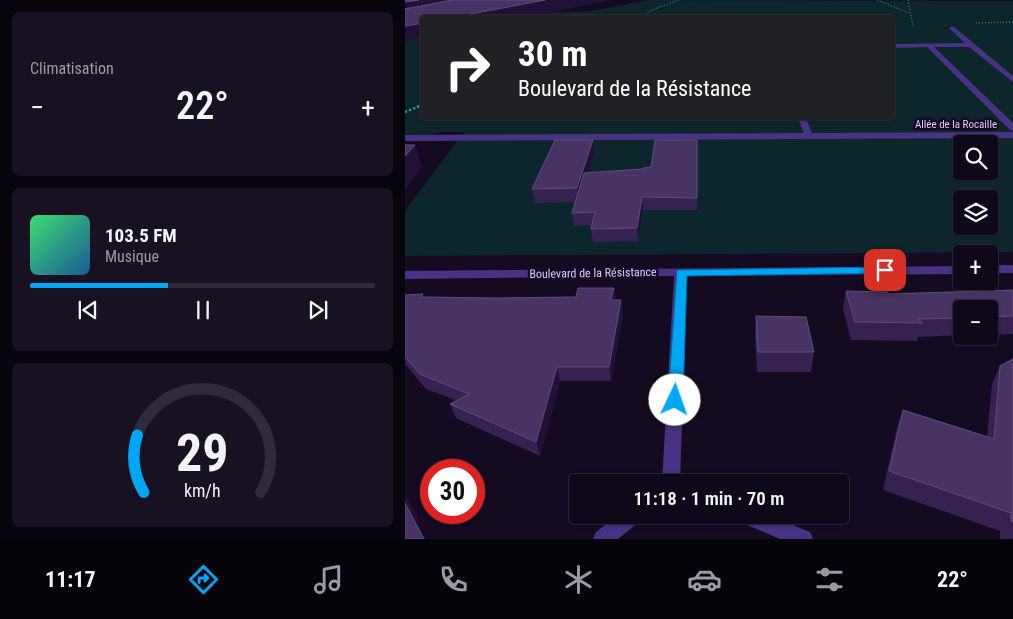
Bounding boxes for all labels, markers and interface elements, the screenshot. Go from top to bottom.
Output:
text: 30 m [518,34,587,75]
icon: right [435,35,500,100]
text: Climatisation [30,59,114,78]
text: Boulevard de la Résistance [518,76,751,101]
text: 22° [176,84,229,128]
text: − [30,91,44,124]
text: + [361,91,375,124]
street label: Allée de la Rocaille [915,118,997,131]
map controls [953,135,998,345]
button: search [953,135,998,180]
button: layers [953,190,998,235]
text: 103.5 FM [105,224,177,247]
button: + [953,245,998,290]
text: Musique [105,247,159,266]
pin [864,249,906,291]
icon: arrive [871,256,899,284]
street label: Boulevard de la Résistance [529,265,657,281]
icon: previous [74,296,102,324]
icon: pause [189,296,217,324]
icon: next [304,296,332,324]
button: − [953,300,998,345]
position arrow [648,373,700,425]
text: 29 [176,423,229,484]
speed limit sign: 30 [420,459,485,524]
text: km/h [184,480,221,501]
text: 11:18 · 1 min · 70 m [634,487,784,510]
icon: directions [186,562,221,597]
icon: music [311,562,346,597]
icon: phone [436,562,471,597]
icon: climate [561,562,596,597]
icon: car [687,562,722,597]
icon: filters [812,562,847,597]
text: 11:17 [45,567,96,592]
text: 22° [937,567,968,592]

